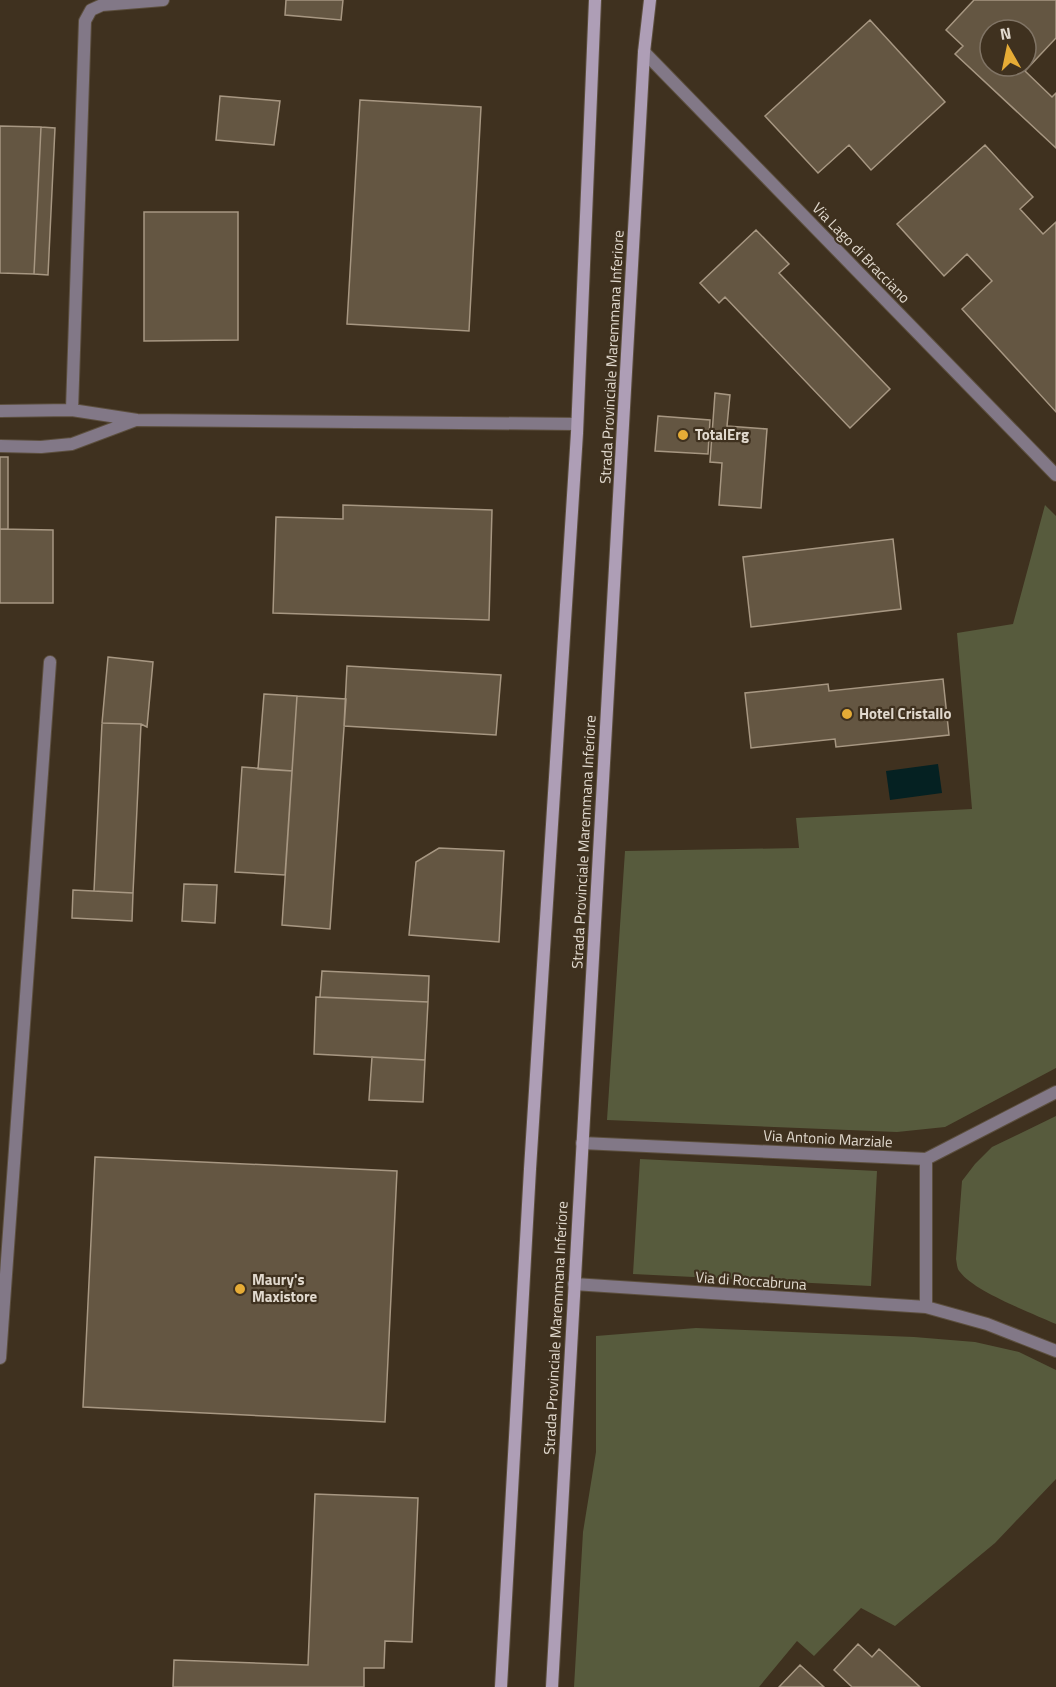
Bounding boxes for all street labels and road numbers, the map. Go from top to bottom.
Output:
street label: Via Lago di Bracciano [807,197,916,308]
street label: Strada Provinciale Maremmana Inferiore [593,230,630,484]
street label: Strada Provinciale Maremmana Inferiore [565,715,602,969]
street label: Via Antonio Marziale [763,1124,893,1153]
street label: Strada Provinciale Maremmana Inferiore [537,1201,574,1455]
street label: Via di Roccabruna [695,1265,808,1296]

